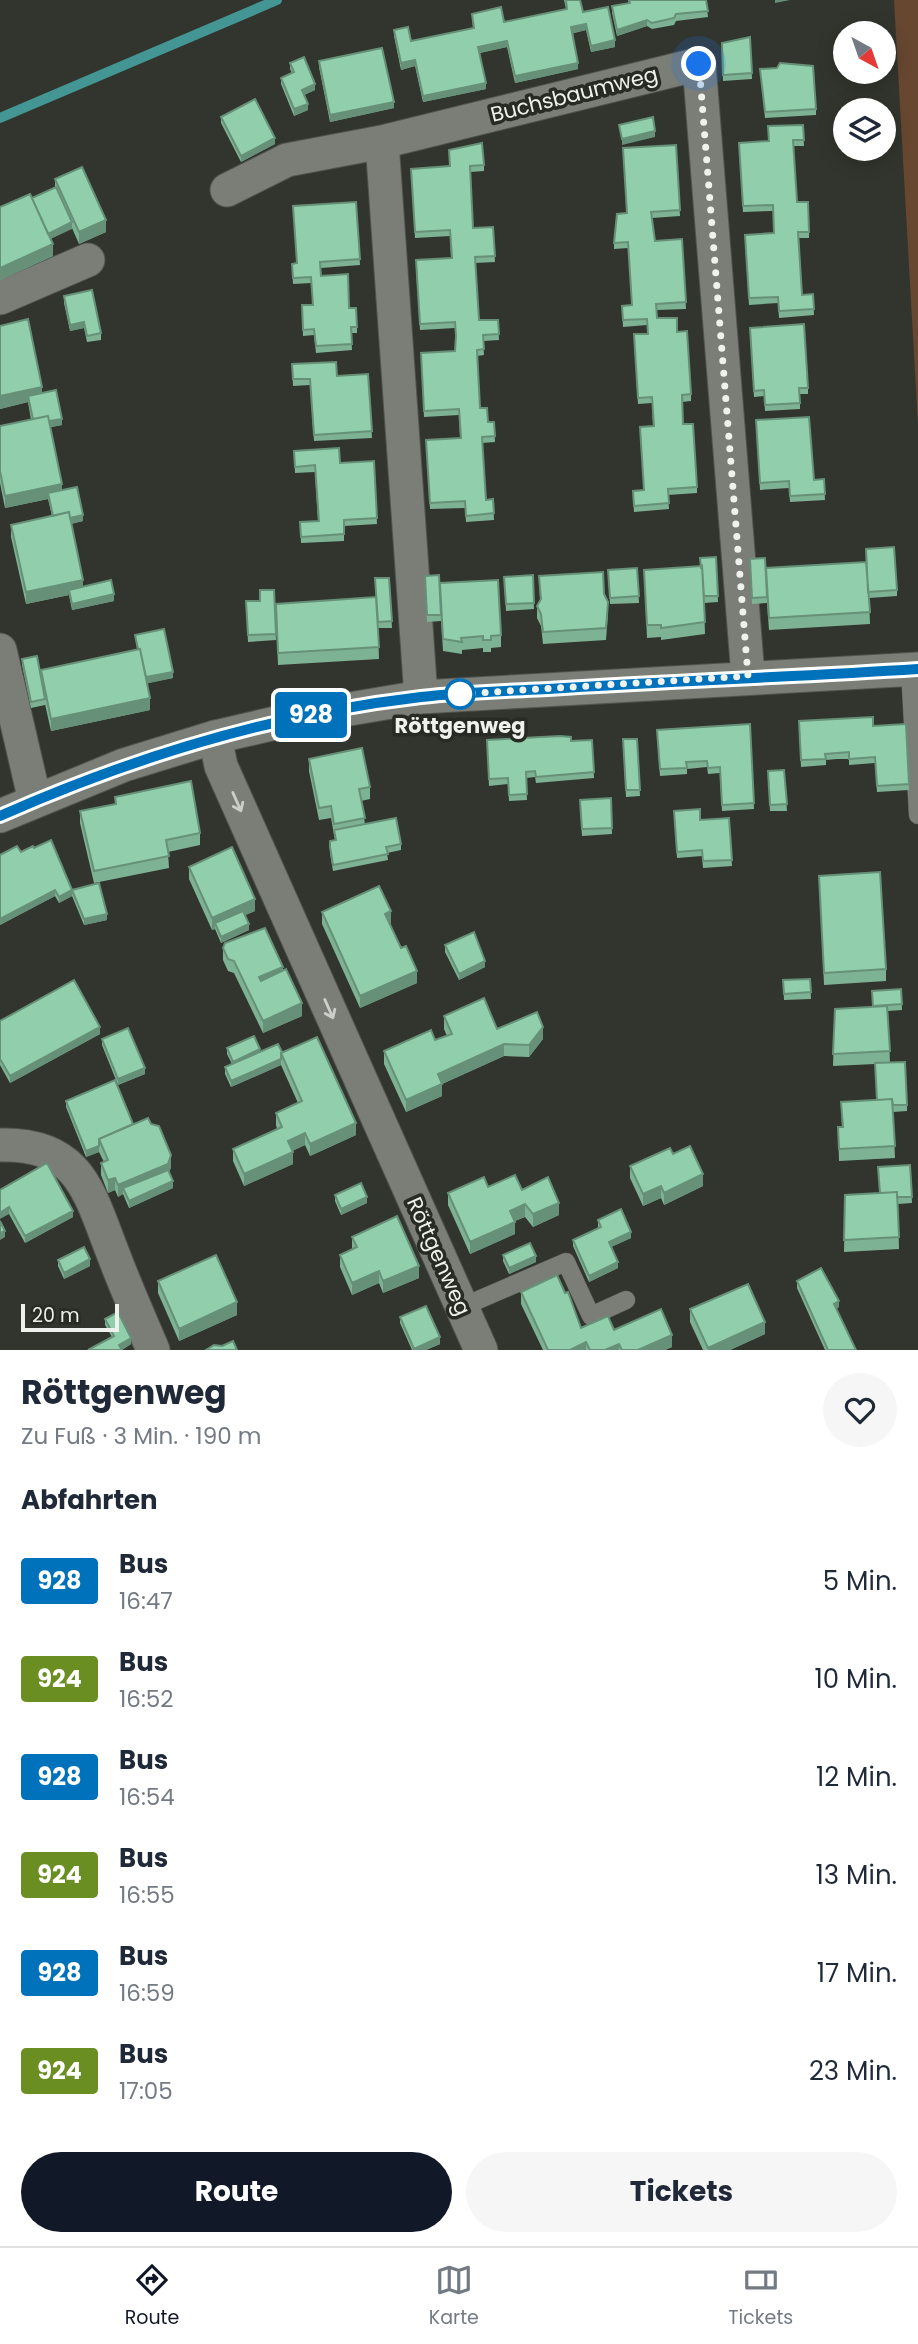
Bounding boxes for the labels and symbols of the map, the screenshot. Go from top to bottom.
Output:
north arrow [833,21,896,84]
your location [681,46,716,81]
street label: Buchsbaumweg [487,59,661,129]
marker: Röttgenweg [445,679,475,709]
line badge: 928 [271,692,351,738]
place label: Röttgenweg [395,711,525,740]
one-way arrow [231,790,244,812]
one-way arrow [323,998,336,1020]
street label: Röttgenweg [400,1192,478,1320]
scale bar [21,1301,119,1333]

